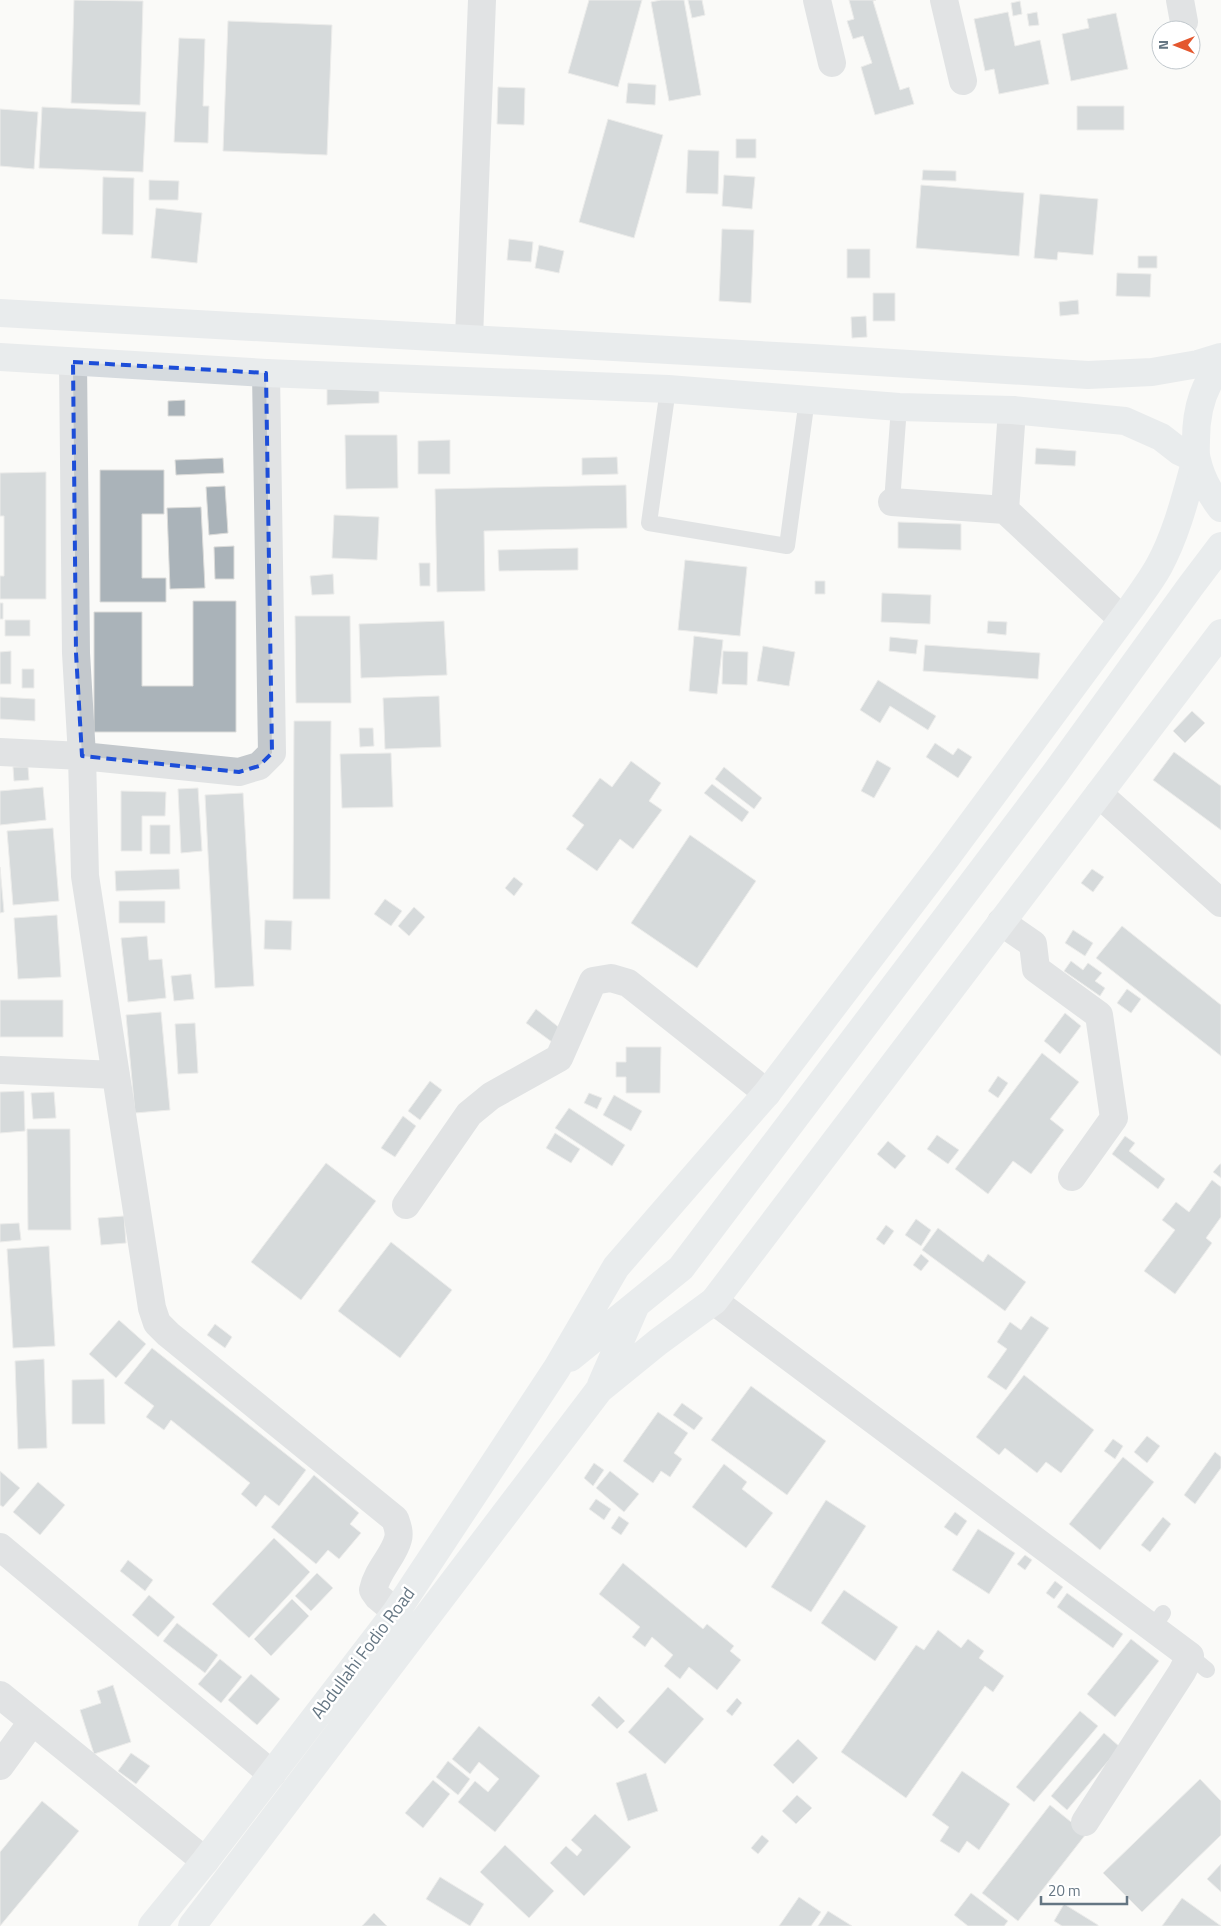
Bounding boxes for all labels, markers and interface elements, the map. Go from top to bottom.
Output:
north arrow [1151,20,1201,70]
text: N [1152,40,1173,50]
street label: Abdullahi Fodio Road [304,1581,421,1724]
scale bar [1041,1874,1127,1906]
text: 20 m [1048,1879,1081,1902]

